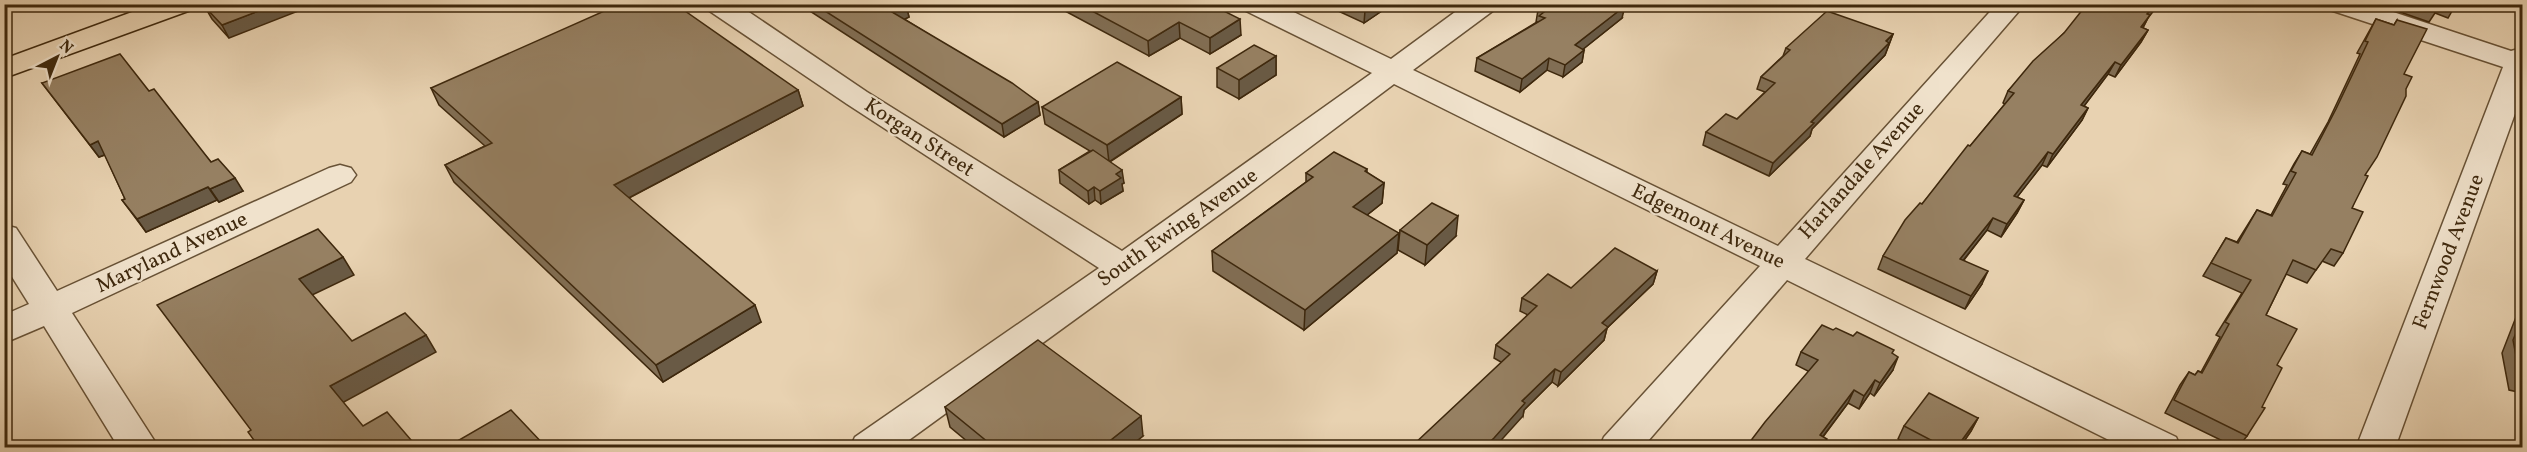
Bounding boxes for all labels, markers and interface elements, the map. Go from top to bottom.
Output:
north arrow [27,27,87,87]
text: N [54,35,78,60]
street label: Korgan Street [858,91,980,185]
street label: Harlandale Avenue [1792,96,1932,246]
street label: South Ewing Avenue [1092,162,1264,294]
street label: Fernwood Avenue [2406,170,2492,334]
street label: Edgemont Avenue [1626,177,1790,277]
street label: Maryland Avenue [91,205,253,301]

